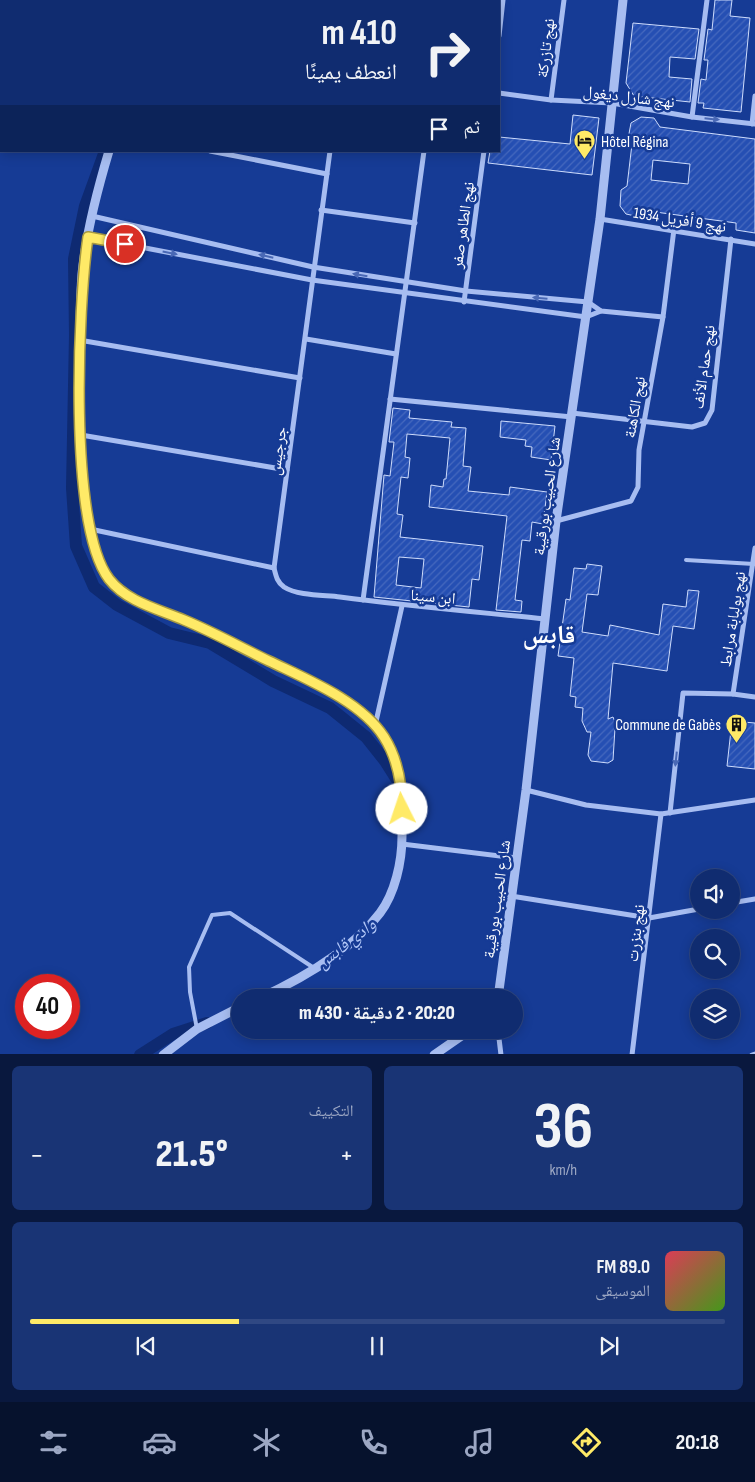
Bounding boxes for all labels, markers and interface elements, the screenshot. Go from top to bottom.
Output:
text: 410 m [322,12,397,55]
street label: نهج تازركة [533,18,560,79]
icon: right [415,20,480,85]
text: انعطف يمينًا [305,59,397,86]
street label: نهج شارل ديغول [582,82,676,113]
icon: arrive [425,115,453,143]
one-way arrow [705,115,721,123]
text: ثم [463,116,480,139]
hotel icon: Hôtel Régina [573,129,597,160]
place label: Hôtel Régina [601,133,668,152]
street label: نهج الطاهر صفر [448,181,479,271]
street label: نهج 9 أفريل 1934 [632,203,728,237]
pin [104,223,146,265]
icon: arrive [111,230,139,258]
one-way arrow [163,249,179,257]
one-way arrow [258,252,273,260]
one-way arrow [351,270,367,278]
one-way arrow [531,293,547,301]
street label: نهج حمام الأنف [689,324,720,410]
street label: نهج الكاهنة [621,375,650,440]
street label: جرجيس [266,426,291,477]
street label: شارع الحبيب بورقيبة [530,436,565,557]
street label: نهج بولبابة مرابط [717,570,750,668]
street label: ابن سينا [410,586,456,609]
district label: قابس [523,620,575,651]
building icon: Commune de Gabès [725,712,749,743]
place label: Commune de Gabès [615,716,721,735]
one-way arrow [672,751,680,767]
position arrow [375,782,427,834]
street label: شارع الحبيب بورقيبة [480,839,515,960]
map controls [690,869,740,1039]
button: sound [690,869,740,919]
street label: نهج بنزرت [624,903,649,963]
water label: وادي قابس [312,913,383,976]
button: search [690,929,740,979]
speed limit sign: 40 [15,974,80,1039]
button: layers [690,989,740,1039]
text: 20:20 · 2 دقيقة · 430 m [299,1002,455,1025]
text: 36 [533,1089,593,1167]
text: التكييف [309,1102,354,1121]
text: 21.5° [156,1132,228,1177]
text: − [30,1139,44,1172]
text: + [340,1139,353,1172]
text: km/h [549,1161,577,1180]
text: 89.0 FM [596,1256,650,1279]
text: الموسيقى [595,1282,650,1301]
icon: previous [132,1332,160,1360]
icon: pause [363,1332,391,1360]
icon: next [595,1332,623,1360]
icon: filters [36,1425,71,1460]
icon: car [142,1425,177,1460]
icon: climate [249,1425,284,1460]
icon: phone [356,1425,391,1460]
icon: music [462,1425,497,1460]
icon: directions [569,1425,604,1460]
text: 20:18 [675,1429,719,1456]

